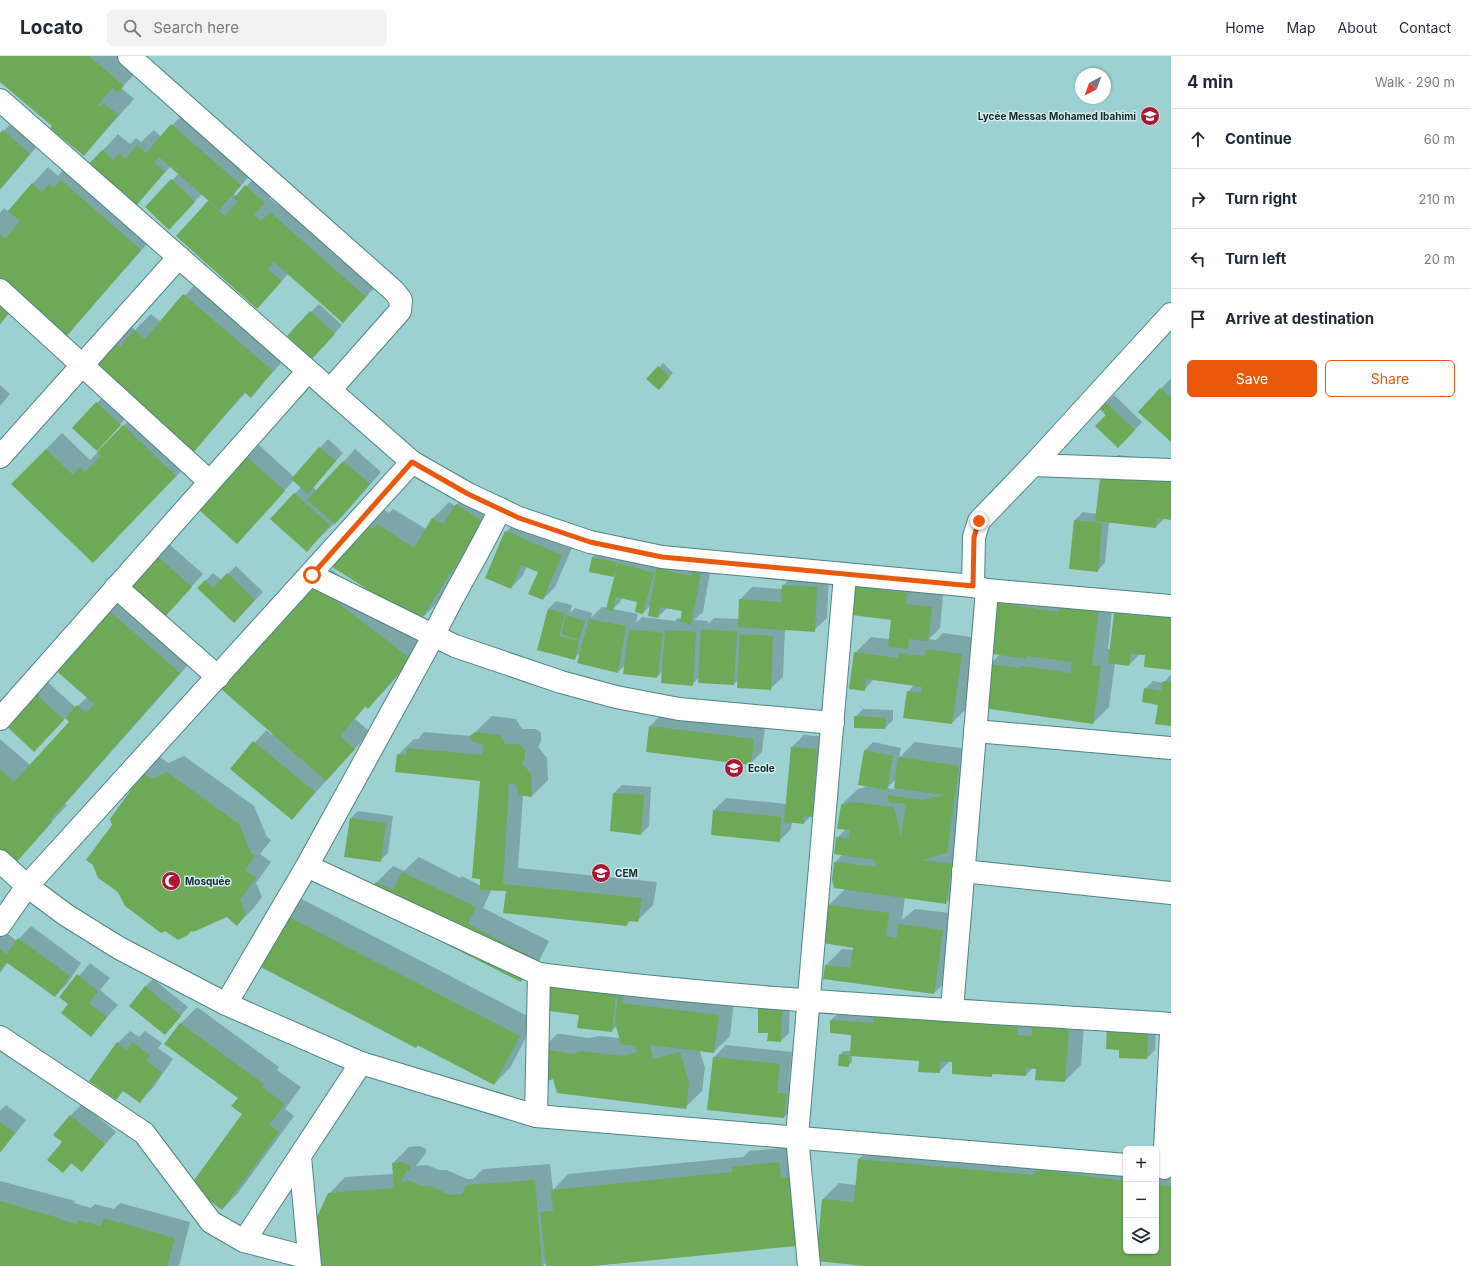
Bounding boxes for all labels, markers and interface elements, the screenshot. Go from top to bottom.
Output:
search box [107,10,387,46]
text: Locato [20,16,83,39]
icon: search [121,17,143,39]
text: Search here [153,18,239,37]
text: Home [1225,19,1264,36]
text: Map [1286,19,1316,36]
text: About [1338,19,1377,36]
text: Contact [1399,19,1451,36]
north arrow [1075,68,1111,104]
text: 4 min [1187,72,1233,92]
text: Walk · 290 m [1375,74,1455,90]
school or university icon: Lycée Messas Mohamed Ibahimi [1139,105,1161,127]
place label: Lycée Messas Mohamed Ibahimi [978,110,1136,123]
icon: ahead [1187,128,1209,150]
text: Continue [1225,129,1292,148]
text: 60 m [1424,131,1455,147]
icon: right [1187,188,1209,210]
text: Turn right [1225,189,1297,208]
text: 210 m [1419,191,1455,207]
icon: left [1187,248,1209,270]
text: Turn left [1225,249,1286,268]
text: 20 m [1424,251,1455,267]
icon: arrive [1187,308,1209,330]
text: Arrive at destination [1225,309,1374,328]
button: Save [1187,360,1317,397]
button: Share [1325,360,1455,397]
route end [970,512,988,530]
route start [303,566,321,584]
school or university icon: Ecole [723,757,745,779]
place label: Ecole [748,762,775,774]
school or university icon: CEM [590,862,612,884]
place label: CEM [615,867,638,879]
mosque icon: Mosquée [160,870,182,892]
place label: Mosquée [185,875,231,887]
map controls [1123,1146,1159,1254]
button: + [1123,1146,1159,1182]
button: − [1123,1182,1159,1218]
button: layers [1123,1218,1159,1254]

